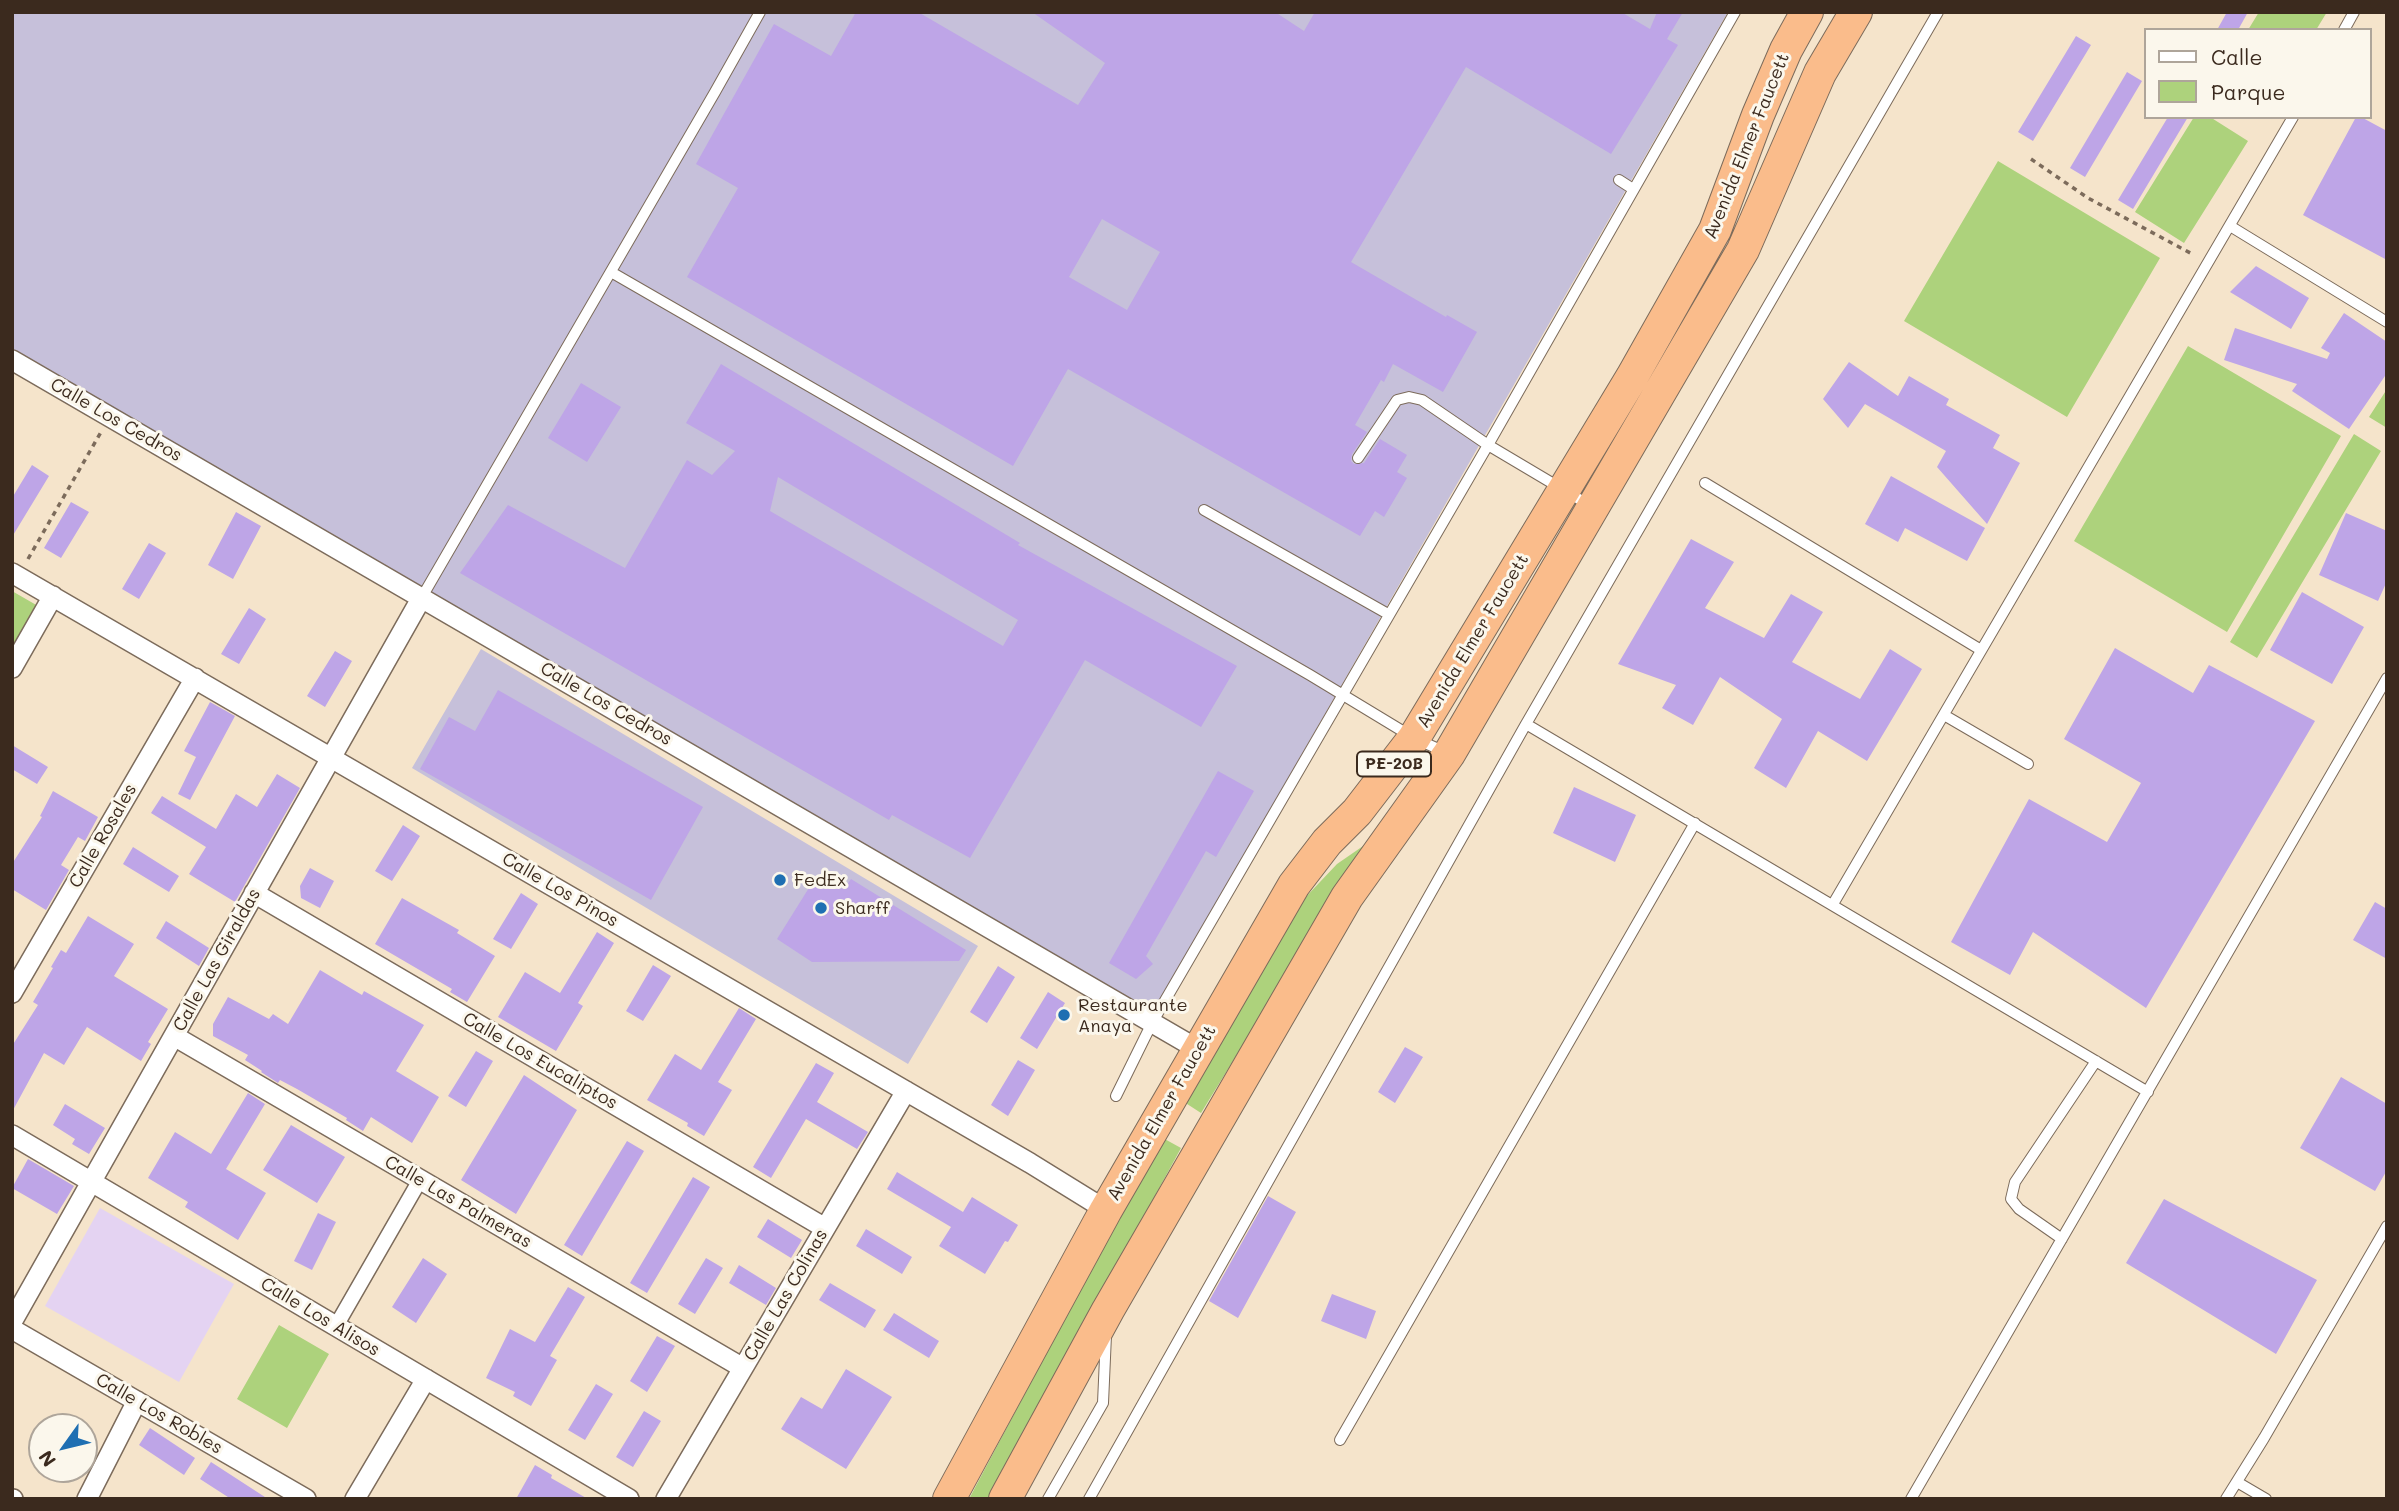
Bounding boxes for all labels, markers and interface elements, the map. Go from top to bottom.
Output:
legend [2144,28,2371,119]
text: Calle [2211,43,2263,70]
street label: Avenida Elmer Faucett [1700,50,1794,242]
text: Parque [2211,78,2285,105]
street label: Calle Los Cedros [46,374,186,466]
street label: Avenida Elmer Faucett [1412,550,1534,732]
street label: Calle Los Cedros [536,658,676,750]
road number: PE-20B [1357,751,1431,776]
street label: Calle Rosales [65,780,141,892]
street label: Calle Los Pinos [498,848,622,932]
place label: FedEx [794,869,846,891]
marker: FedEx [772,872,788,888]
street label: Calle Las Giraldas [169,885,265,1035]
place label: Sharff [835,897,890,919]
marker: Sharff [813,900,829,916]
place label: Restaurante Anaya [1078,994,1188,1036]
marker: Restaurante Anaya [1056,1007,1072,1023]
street label: Calle Los Eucaliptos [459,1008,621,1114]
street label: Avenida Elmer Faucett [1103,1021,1221,1205]
street label: Calle Las Palmeras [381,1151,535,1253]
street label: Calle Las Colinas [739,1225,833,1365]
street label: Calle Los Alisos [256,1273,384,1361]
street label: Calle Los Robles [92,1369,226,1459]
north arrow [28,1413,98,1483]
text: N [32,1446,61,1472]

